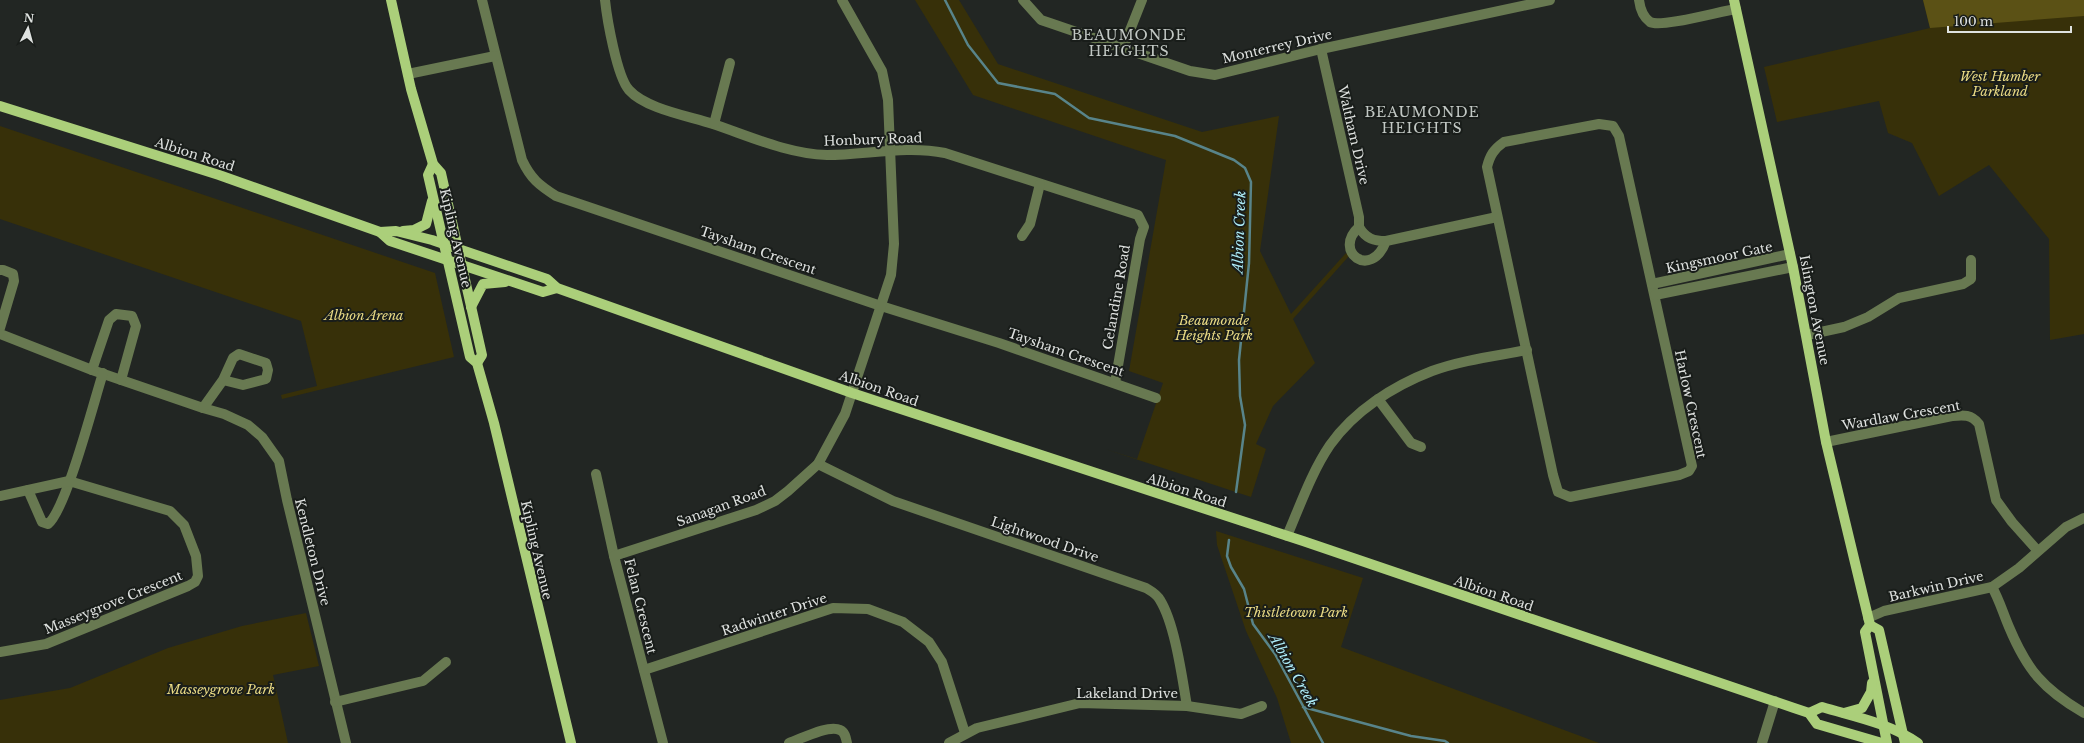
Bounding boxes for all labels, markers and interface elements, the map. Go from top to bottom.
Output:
north arrow [8,8,48,48]
scale bar [1948,8,2071,34]
text: N [23,11,36,26]
text: 100 m [1954,14,1993,29]
district label: BEAUMONDE HEIGHTS [1071,26,1187,60]
street label: Monterrey Drive [1221,26,1334,67]
park label: West Humber Parkland [1960,68,2041,100]
street label: Waltham Drive [1334,83,1373,186]
district label: BEAUMONDE HEIGHTS [1364,103,1480,137]
street label: Honbury Road [823,129,923,150]
street label: Albion Road [152,133,237,175]
street label: Kipling Avenue [436,187,475,289]
water label: Albion Creek [1228,190,1249,276]
street label: Taysham Crescent [697,223,818,278]
street label: Kingsmoor Gate [1664,238,1774,277]
street label: Celandine Road [1099,243,1134,351]
street label: Islington Avenue [1796,254,1834,367]
park label: Albion Arena [322,307,404,324]
park label: Beaumonde Heights Park [1174,312,1253,344]
street label: Taysham Crescent [1005,325,1126,380]
street label: Harlow Crescent [1671,348,1710,460]
street label: Albion Road [836,367,921,410]
street label: Wardlaw Crescent [1840,397,1962,434]
street label: Albion Road [1144,469,1229,511]
street label: Sanagan Road [674,482,768,531]
street label: Kendleton Drive [291,497,334,608]
street label: Kipling Avenue [517,499,556,601]
street label: Lightwood Drive [989,513,1101,566]
street label: Felan Crescent [620,557,661,656]
street label: Masseygrove Crescent [42,567,185,638]
street label: Barkwin Drive [1887,567,1985,606]
street label: Albion Road [1451,572,1536,615]
street label: Radwinter Drive [719,589,829,640]
park label: Thistletown Park [1244,604,1348,621]
water label: Albion Creek [1264,628,1321,710]
park label: Masseygrove Park [166,681,275,698]
street label: Lakeland Drive [1076,685,1178,702]

